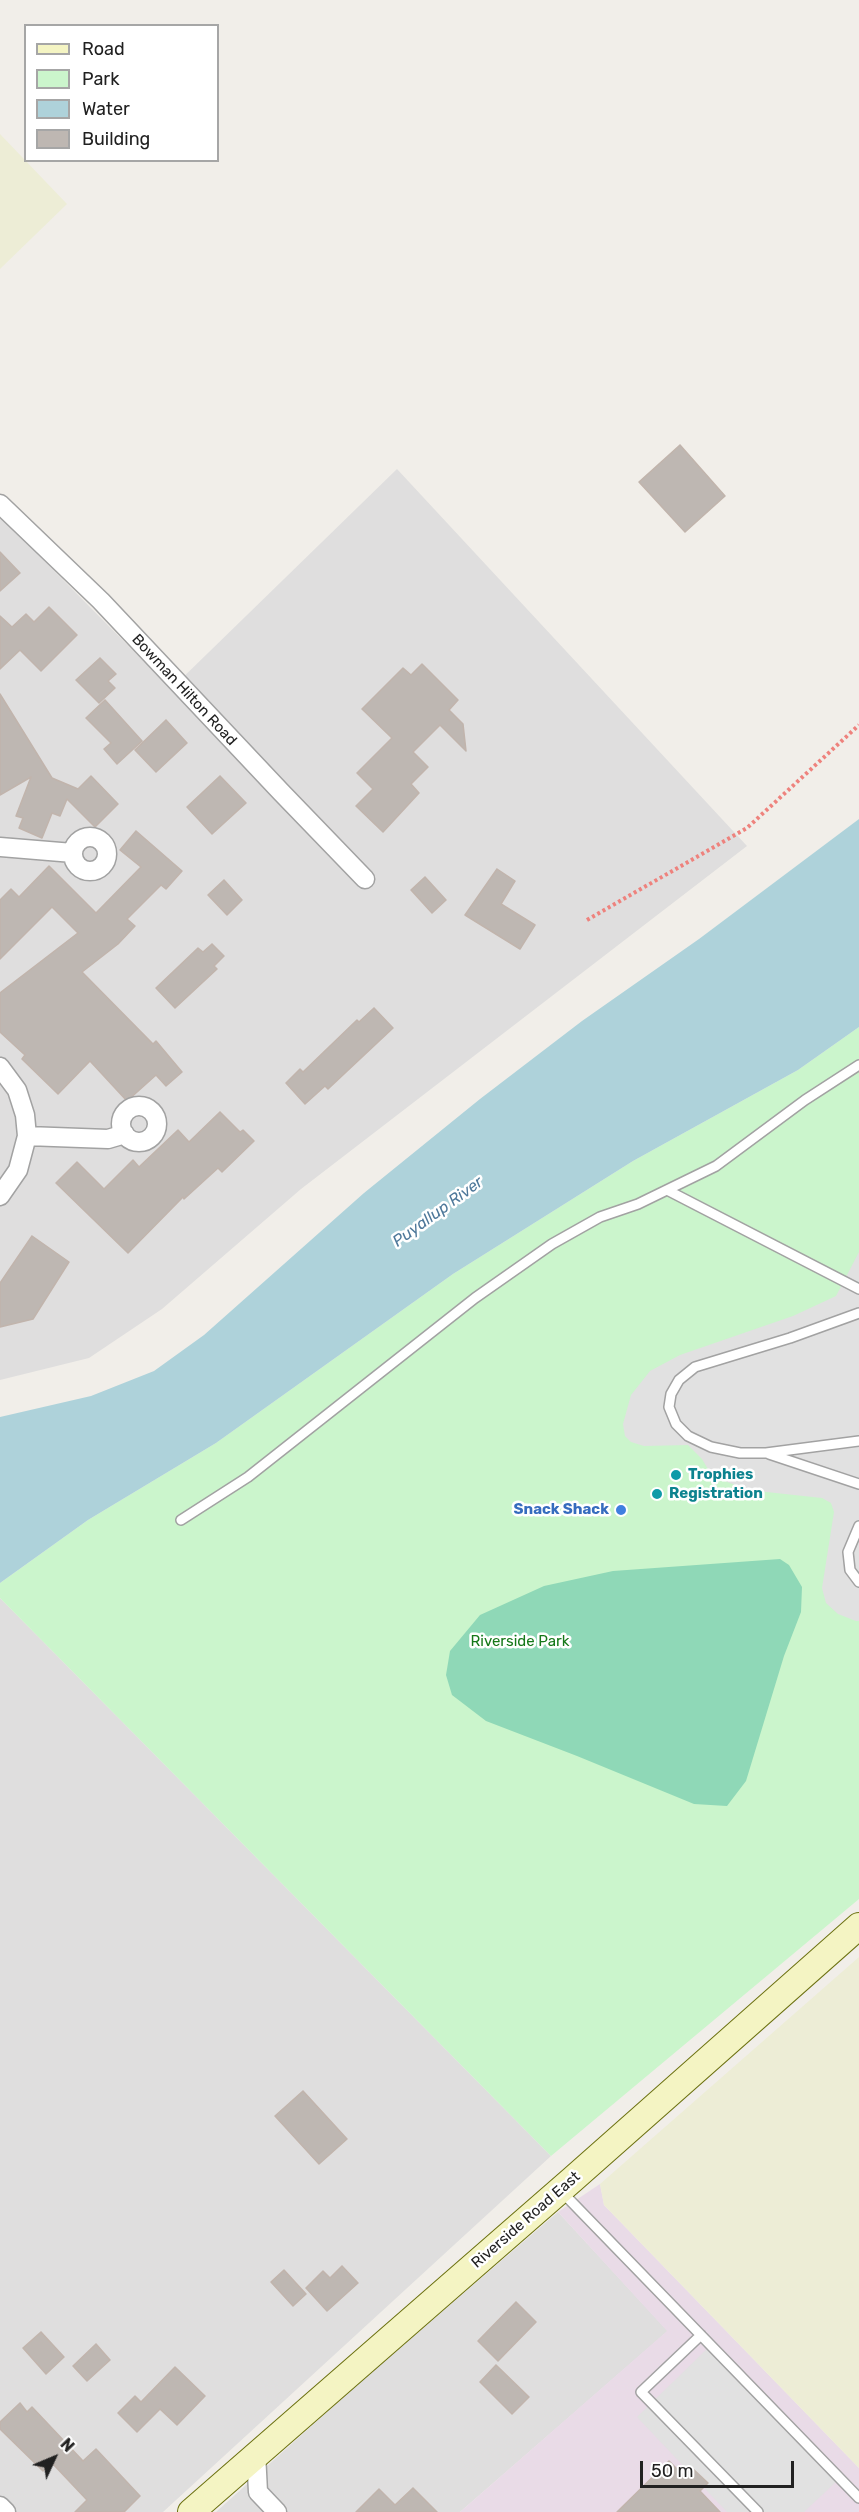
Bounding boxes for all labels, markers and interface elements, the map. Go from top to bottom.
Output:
legend [24,24,219,162]
text: Road [82,38,125,60]
text: Park [82,68,119,90]
text: Water [82,98,130,120]
text: Building [82,128,150,150]
street label: Bowman Hilton Road [128,631,240,749]
water label: Puyallup River [389,1173,487,1251]
place label: Trophies [688,1466,753,1484]
marker: Trophies [669,1468,683,1482]
place label: Registration [669,1485,763,1503]
marker: Registration [650,1487,664,1501]
place label: Snack Shack [514,1501,609,1519]
marker: Snack Shack [614,1503,628,1517]
park label: Riverside Park [470,1633,570,1651]
street label: Riverside Road East [468,2168,584,2272]
north arrow [24,2428,84,2488]
text: N [56,2434,78,2456]
scale bar [643,2449,798,2487]
text: 50 m [651,2460,694,2482]

